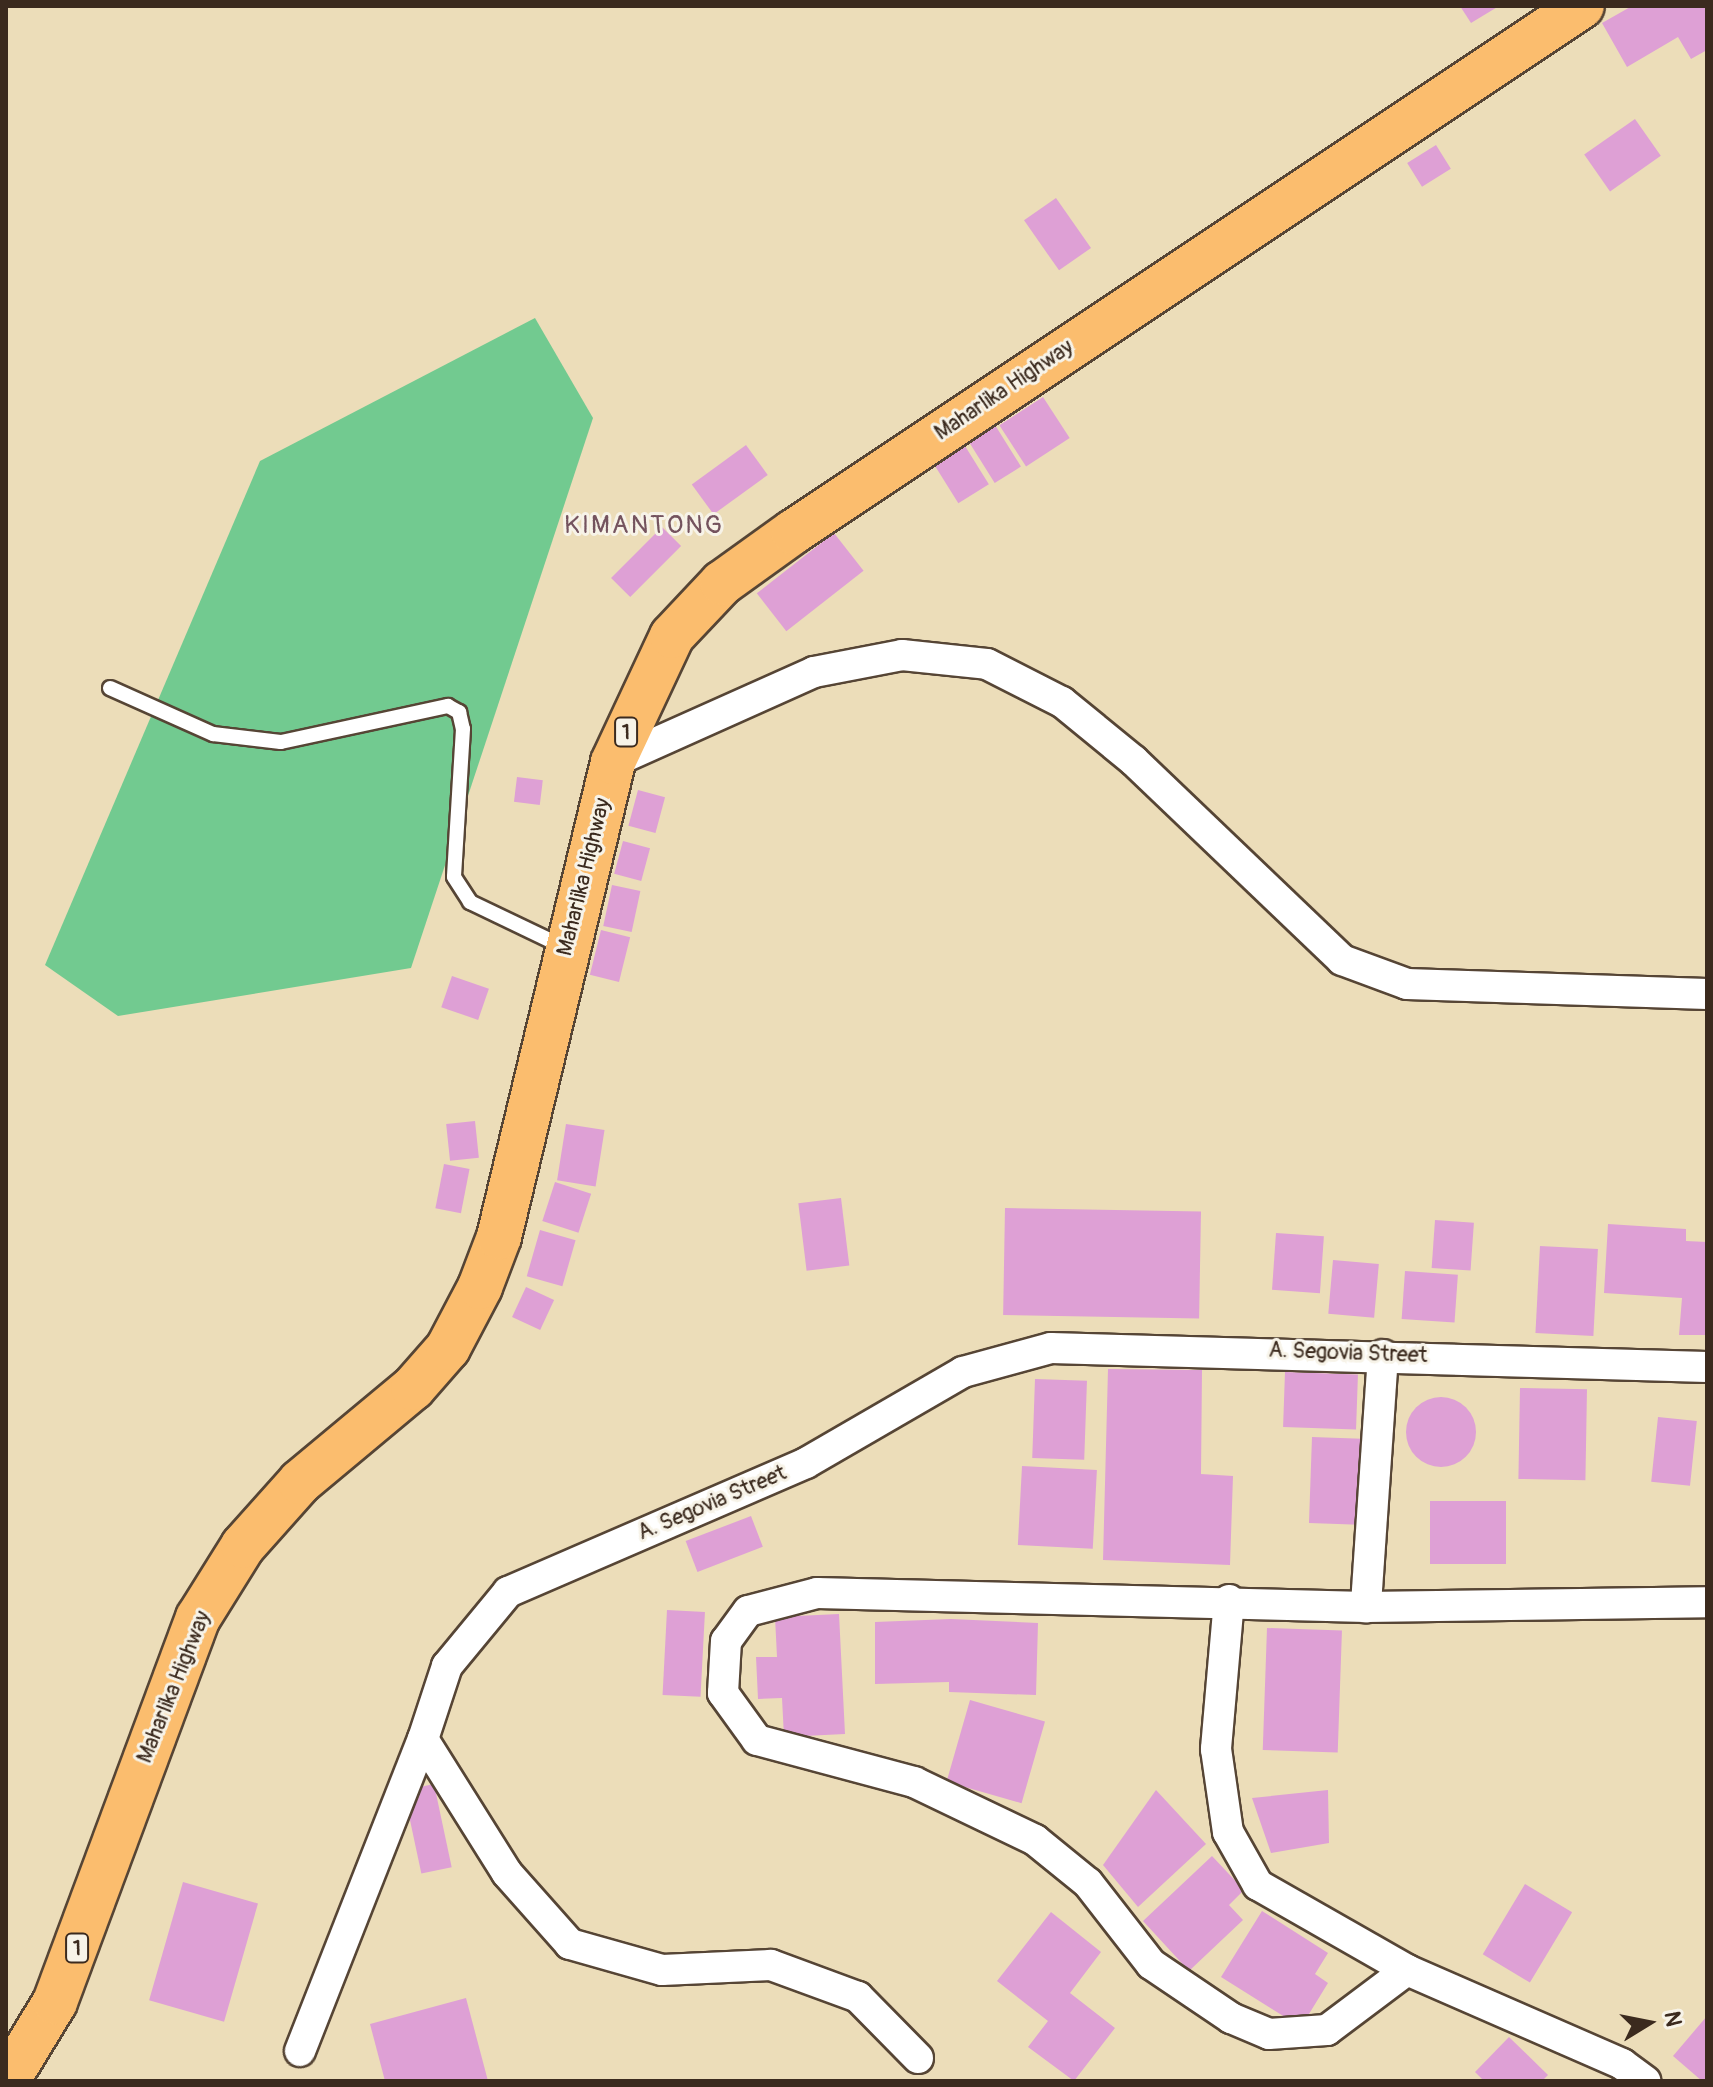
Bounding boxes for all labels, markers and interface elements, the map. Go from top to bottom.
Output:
street label: Maharlika Highway [930,334,1078,446]
district label: KIMANTONG [564,510,724,542]
road number: 1 [614,716,638,748]
street label: Maharlika Highway [552,795,616,959]
street label: A. Segovia Street [1268,1337,1428,1369]
street label: A. Segovia Street [634,1460,790,1546]
street label: Maharlika Highway [131,1607,217,1767]
road number: 1 [65,1932,89,1964]
north arrow [1609,1983,1689,2063]
text: N [1658,2009,1688,2029]

